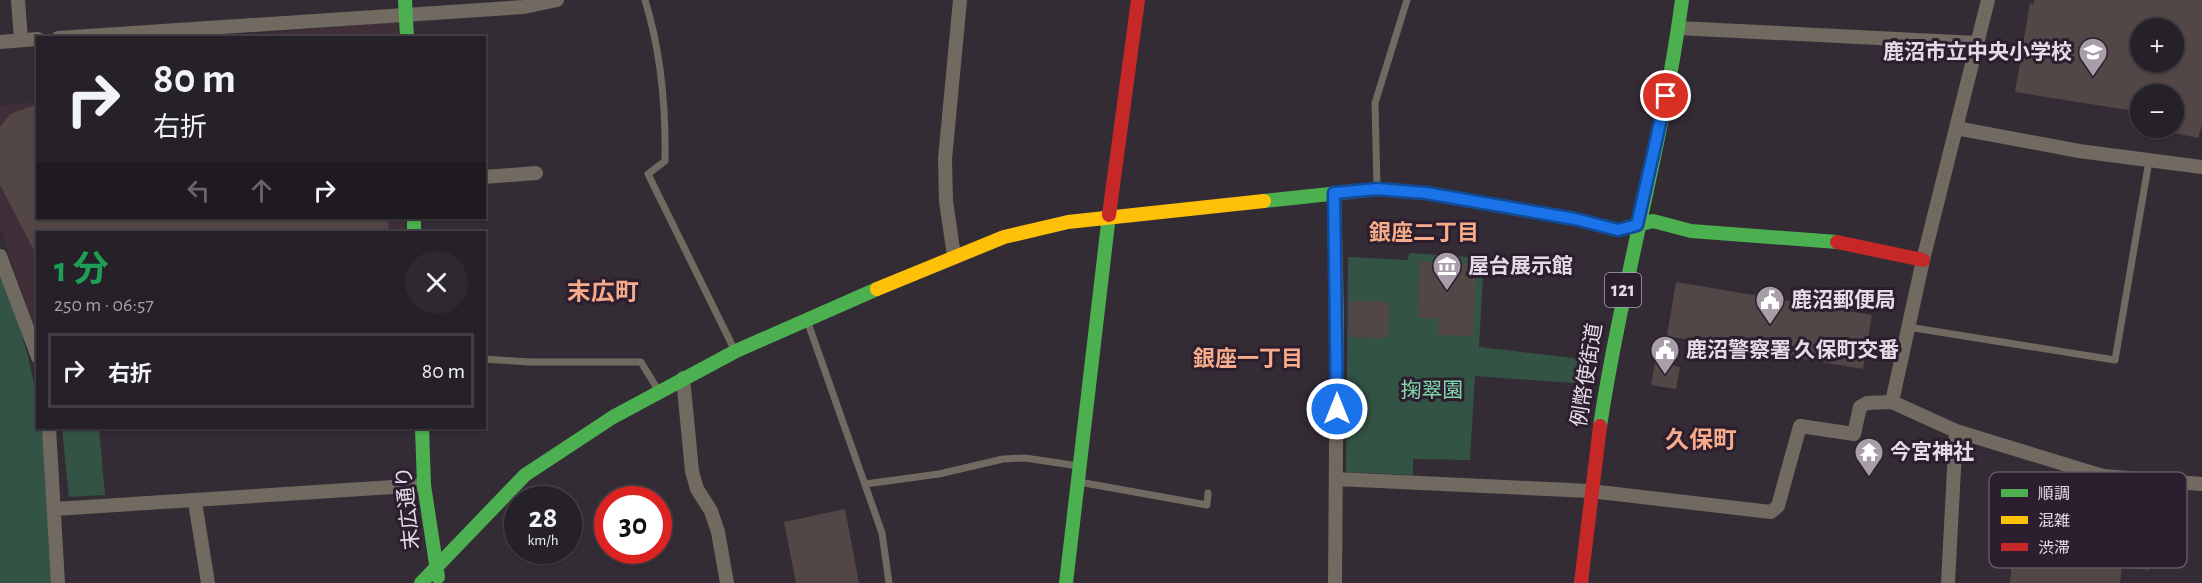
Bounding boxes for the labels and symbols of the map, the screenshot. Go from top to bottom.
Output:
school or university icon: 鹿沼市立中央小学校 [2077,36,2109,78]
place label: 鹿沼市立中央小学校 [1883,41,2072,63]
pin [1640,70,1691,121]
district label: 銀座二丁目 [1369,221,1479,244]
museum icon: 屋台展示館 [1431,250,1463,292]
place label: 屋台展示館 [1468,255,1573,277]
road number: 121 [1605,273,1641,307]
district label: 末広町 [567,279,639,305]
public building icon: 鹿沼郵便局 [1754,284,1786,326]
place label: 鹿沼郵便局 [1791,289,1896,311]
street label: 例幣使街道 [1567,321,1606,428]
public building icon: 鹿沼警察署 久保町交番 [1649,334,1681,376]
place label: 鹿沼警察署 久保町交番 [1686,339,1899,361]
district label: 銀座一丁目 [1193,347,1303,370]
position arrow [1305,377,1369,441]
park label: 掬翠園 [1401,379,1464,401]
district label: 久保町 [1665,427,1737,453]
temple icon: 今宮神社 [1853,436,1885,478]
place label: 今宮神社 [1890,440,1974,463]
street label: 末広通り [392,465,423,551]
legend [1989,472,2187,568]
speed limit sign: 30 [594,486,672,564]
text: 順調 [2038,486,2070,502]
text: 混雑 [2038,512,2070,529]
text: 渋滞 [2038,540,2070,556]

